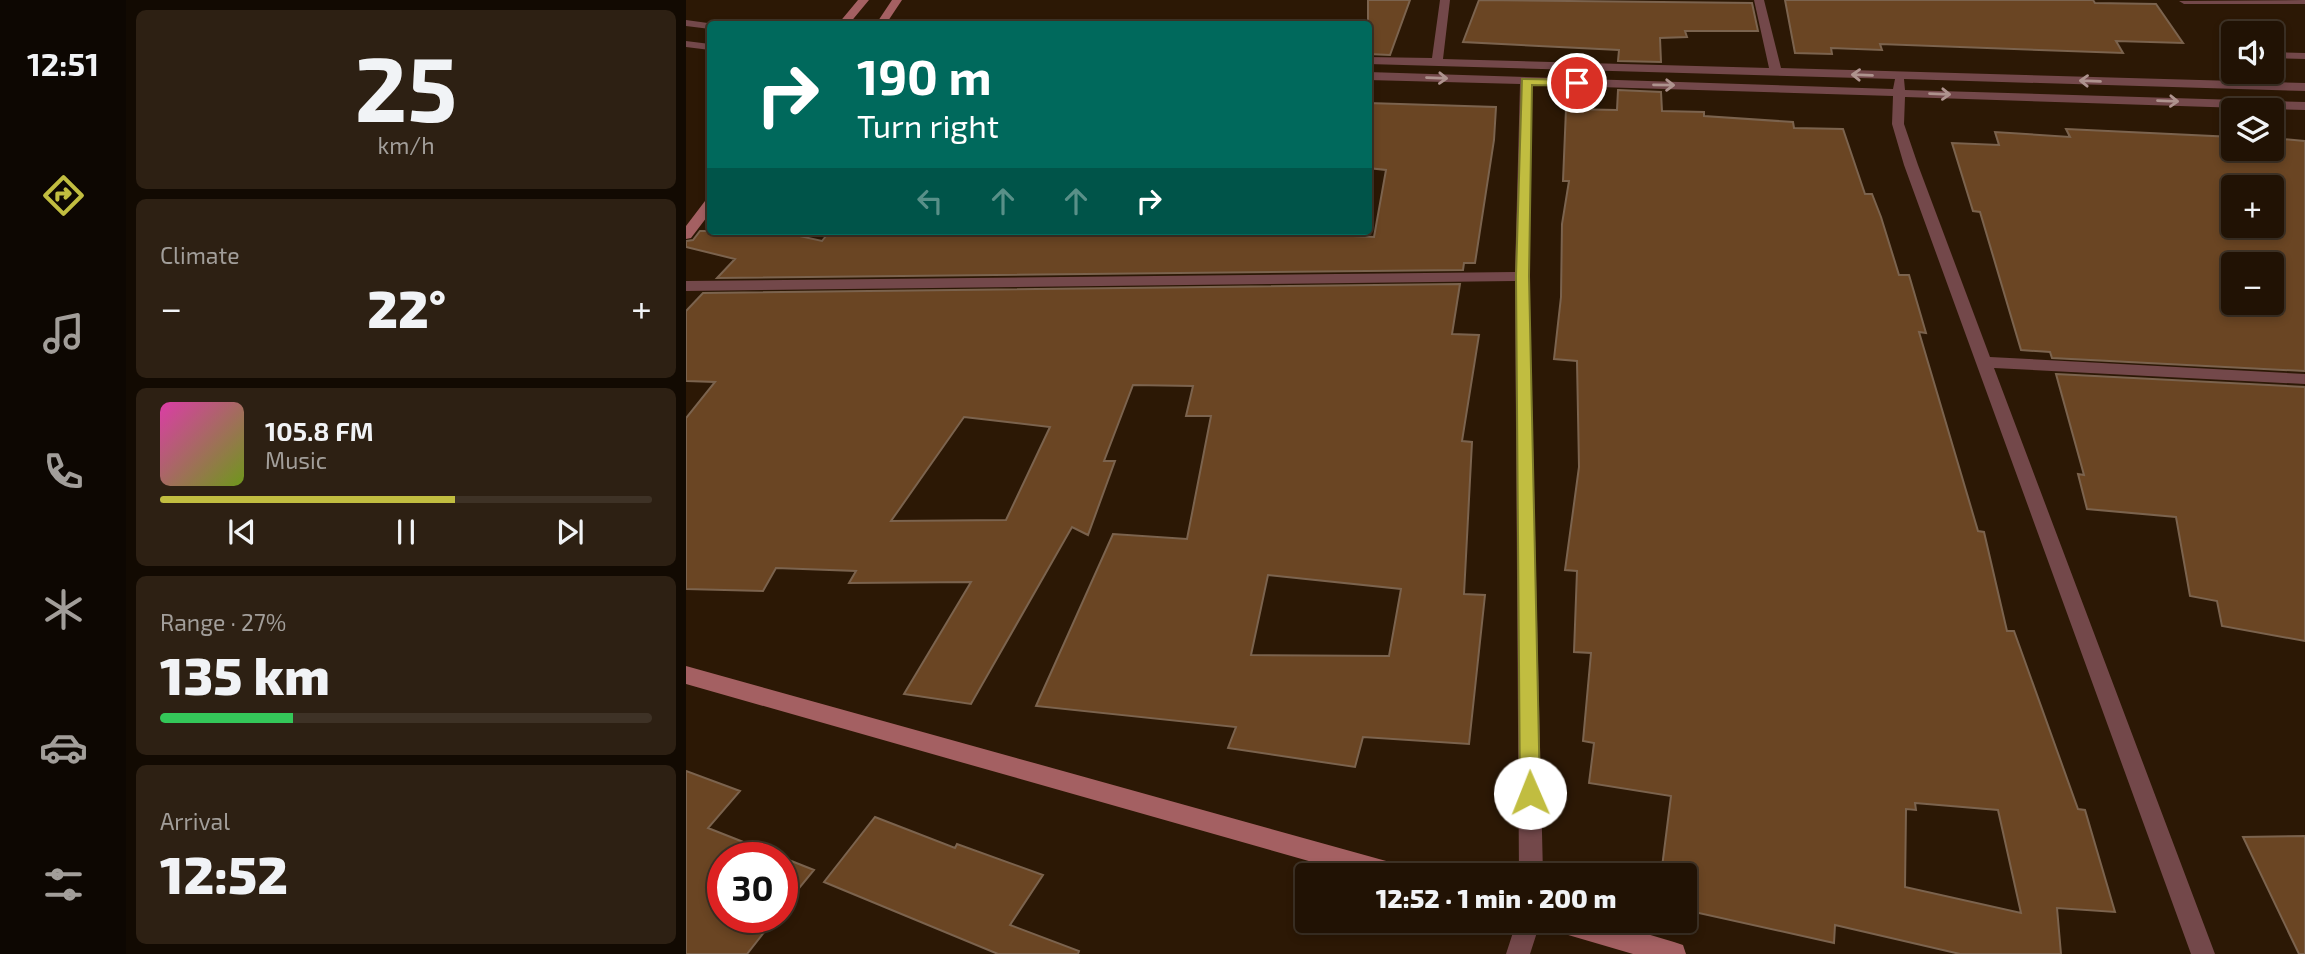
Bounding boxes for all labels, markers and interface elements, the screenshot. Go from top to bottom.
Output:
map controls [2221,21,2284,315]
button: sound [2221,21,2284,84]
text: 25 [354,31,458,140]
text: 12:51 [27,44,99,82]
text: 190 m [857,46,992,105]
icon: right [742,49,833,140]
pin [1547,53,1607,113]
icon: arrive [1558,64,1596,102]
one-way arrow [1851,68,1874,81]
one-way arrow [1425,72,1448,85]
one-way arrow [2079,75,2102,88]
one-way arrow [1652,78,1675,92]
one-way arrow [1929,87,1952,101]
one-way arrow [2156,95,2179,108]
button: layers [2221,98,2284,161]
text: Turn right [857,106,999,144]
text: km/h [377,131,435,159]
icon: directions [39,171,88,220]
button: + [2221,175,2284,238]
icon: left [911,182,949,220]
icon: ahead [984,182,1022,220]
icon: ahead [1057,182,1095,220]
icon: right [1130,182,1168,220]
text: Climate [160,241,240,269]
button: − [2221,252,2284,315]
text: 22° [367,276,446,338]
text: − [160,284,182,330]
text: + [631,284,652,330]
icon: music [39,309,88,358]
text: 105.8 FM [265,415,373,446]
text: Music [265,446,327,474]
icon: phone [39,447,88,496]
icon: previous [223,513,261,551]
icon: pause [387,513,425,551]
icon: next [551,513,589,551]
icon: climate [39,585,88,634]
text: Range · 27% [160,608,286,636]
text: 135 km [160,643,330,705]
icon: car [39,723,88,772]
position arrow [1493,756,1567,830]
text: Arrival [160,807,230,835]
text: 12:52 [160,842,288,904]
speed limit sign: 30 [707,842,798,933]
icon: filters [39,860,88,909]
text: 12:52 · 1 min · 200 m [1376,882,1616,913]

